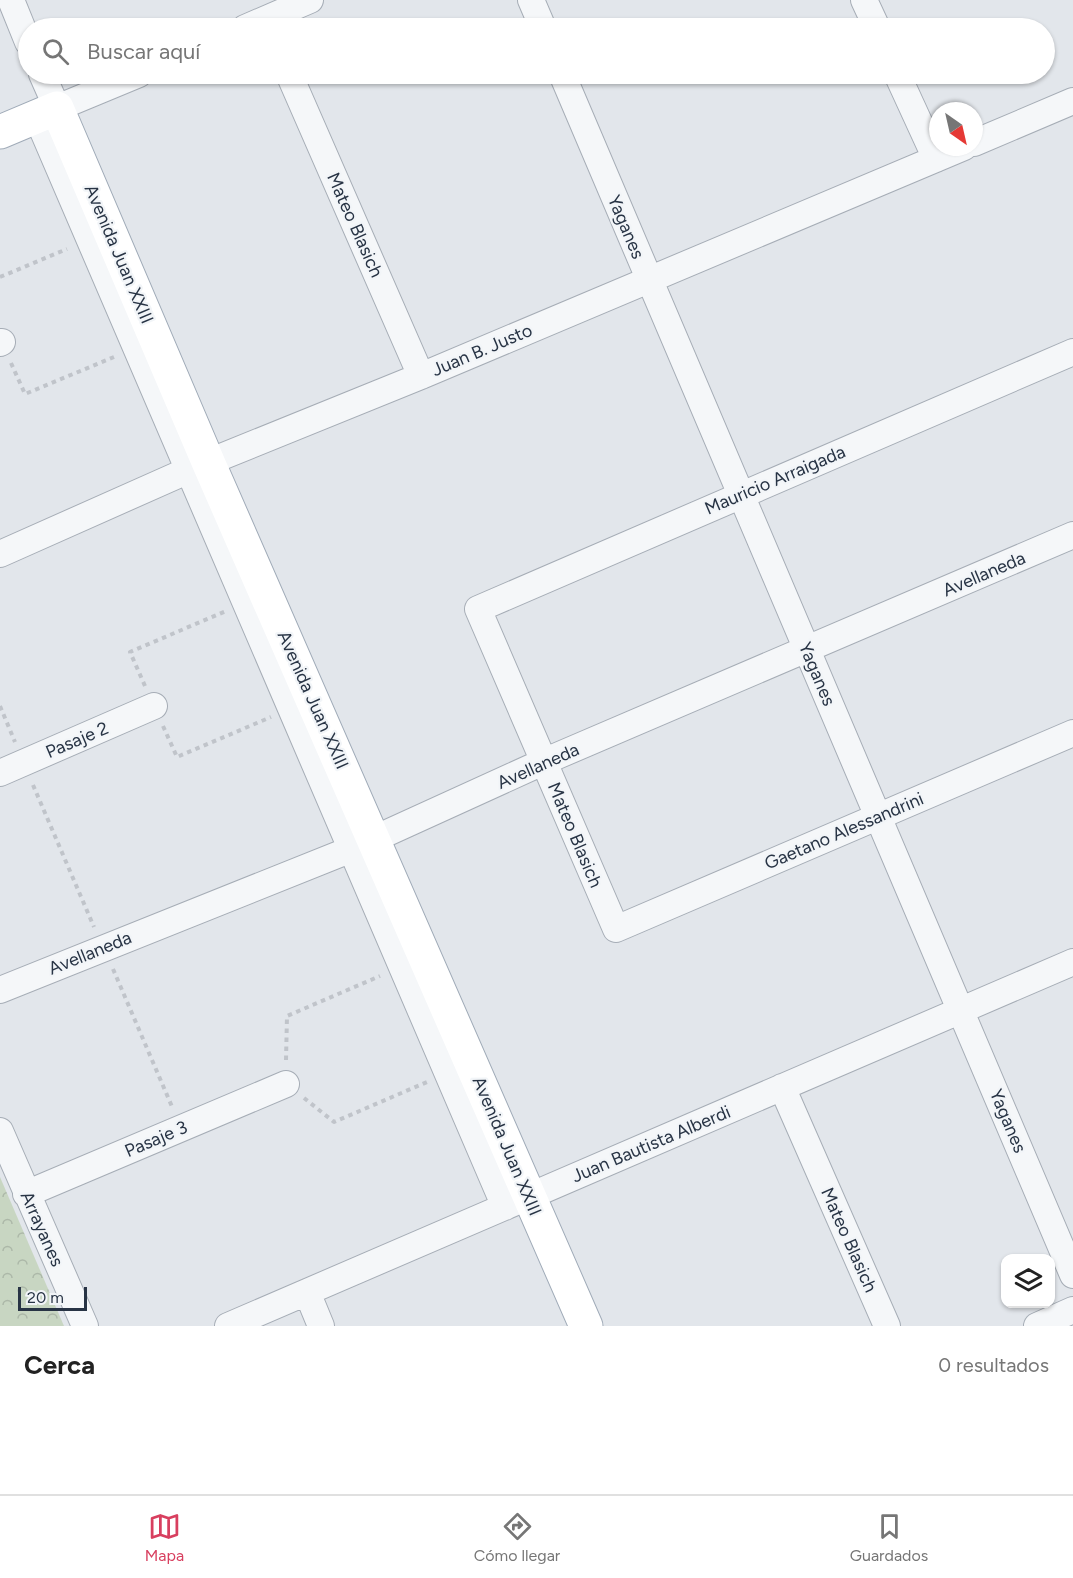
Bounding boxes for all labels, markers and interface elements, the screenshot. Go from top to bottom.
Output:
search box [18,18,1055,84]
icon: search [39,35,72,68]
text: Buscar aquí [87,38,200,65]
north arrow [929,102,983,156]
street label: Mateo Blasich [322,169,388,281]
street label: Avenida Juan XXIII [80,181,158,327]
street label: Yaganes [603,192,649,262]
street label: Juan B. Justo [428,319,536,381]
street label: Mauricio Arraigada [701,440,849,520]
street label: Avellaneda [939,547,1029,601]
street label: Avenida Juan XXIII [273,627,353,773]
street label: Yaganes [794,639,840,709]
street label: Pasaje 2 [42,717,112,763]
street label: Avellaneda [493,738,583,794]
street label: Mateo Blasich [543,779,607,891]
street label: Gaetano Alessandrini [761,788,927,874]
street label: Avellaneda [45,926,135,980]
street label: Avenida Juan XXIII [468,1073,546,1219]
street label: Yaganes [985,1086,1031,1156]
street label: Juan Bautista Alberdi [568,1101,734,1187]
street label: Pasaje 3 [121,1116,191,1162]
street label: Mateo Blasich [816,1184,882,1296]
street label: Arrayanes [16,1188,68,1270]
map controls [1001,1254,1055,1308]
button: layers [1001,1254,1055,1308]
scale bar [18,1284,87,1312]
text: 20 m [27,1288,64,1307]
text: Cerca [24,1349,95,1381]
text: 0 resultados [938,1353,1049,1377]
tab: Mapa [145,1510,184,1565]
tab: Cómo llegar [474,1510,560,1565]
tab: Guardados [850,1510,928,1565]

